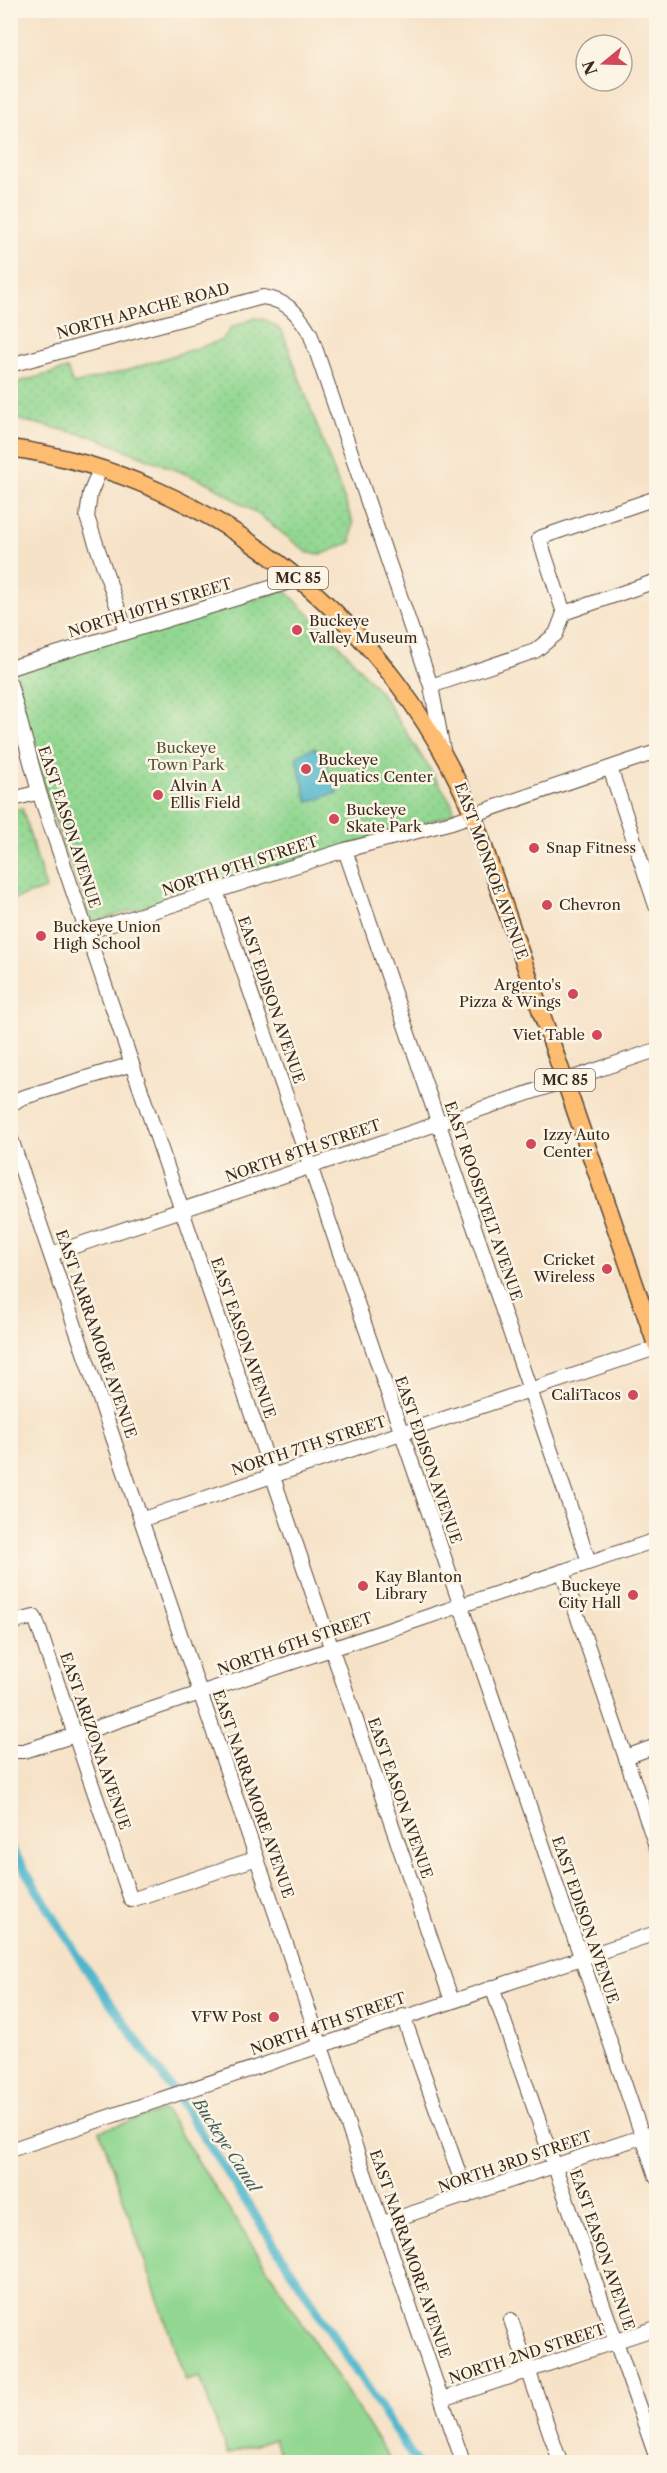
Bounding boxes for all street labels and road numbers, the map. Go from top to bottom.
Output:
street label: NORTH APACHE ROAD [54,278,232,343]
road number: MC 85 [268,567,328,589]
street label: NORTH 10TH STREET [66,573,235,642]
street label: EAST EASON AVENUE [34,743,105,910]
street label: EAST MONROE AVENUE [451,780,532,962]
street label: NORTH 9TH STREET [159,831,321,900]
street label: EAST EDISON AVENUE [234,914,309,1086]
road number: MC 85 [535,1069,595,1091]
street label: EAST ROOSEVELT AVENUE [440,1099,527,1303]
street label: NORTH 8TH STREET [222,1115,384,1186]
street label: EAST NARRAMORE AVENUE [52,1227,141,1441]
street label: EAST EASON AVENUE [207,1255,280,1421]
street label: EAST EDISON AVENUE [391,1374,466,1546]
street label: NORTH 7TH STREET [229,1411,389,1480]
street label: NORTH 6TH STREET [215,1608,376,1679]
street label: EAST ARIZONA AVENUE [56,1650,135,1832]
street label: EAST NARRAMORE AVENUE [209,1687,298,1901]
street label: EAST EASON AVENUE [364,1715,437,1881]
street label: EAST EDISON AVENUE [548,1834,623,2006]
street label: NORTH 4TH STREET [248,1988,409,2059]
street label: NORTH 3RD STREET [435,2126,595,2197]
street label: EAST NARRAMORE AVENUE [366,2147,455,2361]
street label: EAST EASON AVENUE [566,2167,639,2333]
street label: NORTH 2ND STREET [446,2319,608,2388]

